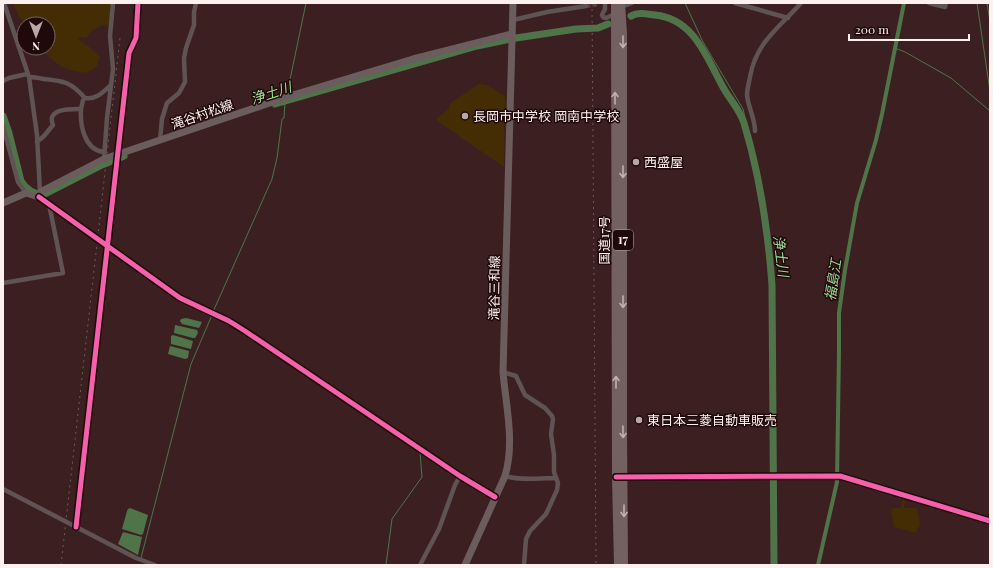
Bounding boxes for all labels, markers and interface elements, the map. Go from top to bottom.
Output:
north arrow [16,16,56,56]
scale bar [849,16,969,42]
text: 200 m [855,21,889,37]
one-way arrow [619,35,627,48]
text: N [32,39,40,54]
water label: 浄土川 [248,76,296,108]
one-way arrow [611,92,619,105]
street label: 滝谷村松線 [168,95,235,132]
place label: 長岡市中学校 岡南中学校 [473,107,619,124]
marker: 長岡市中学校 岡南中学校 [460,111,470,121]
place label: 西盛屋 [644,153,683,170]
marker: 西盛屋 [631,157,641,167]
one-way arrow [619,165,627,178]
street label: 国道17号 [595,215,612,265]
road number: 17 [613,230,633,250]
water label: 浄土川 [770,234,794,280]
street label: 滝谷三和線 [484,255,503,321]
water label: 福島江 [820,256,845,302]
one-way arrow [619,295,627,308]
one-way arrow [612,376,620,389]
place label: 東日本三菱自動車販売 [647,411,777,428]
marker: 東日本三菱自動車販売 [634,415,644,425]
one-way arrow [619,425,627,438]
one-way arrow [621,504,628,517]

